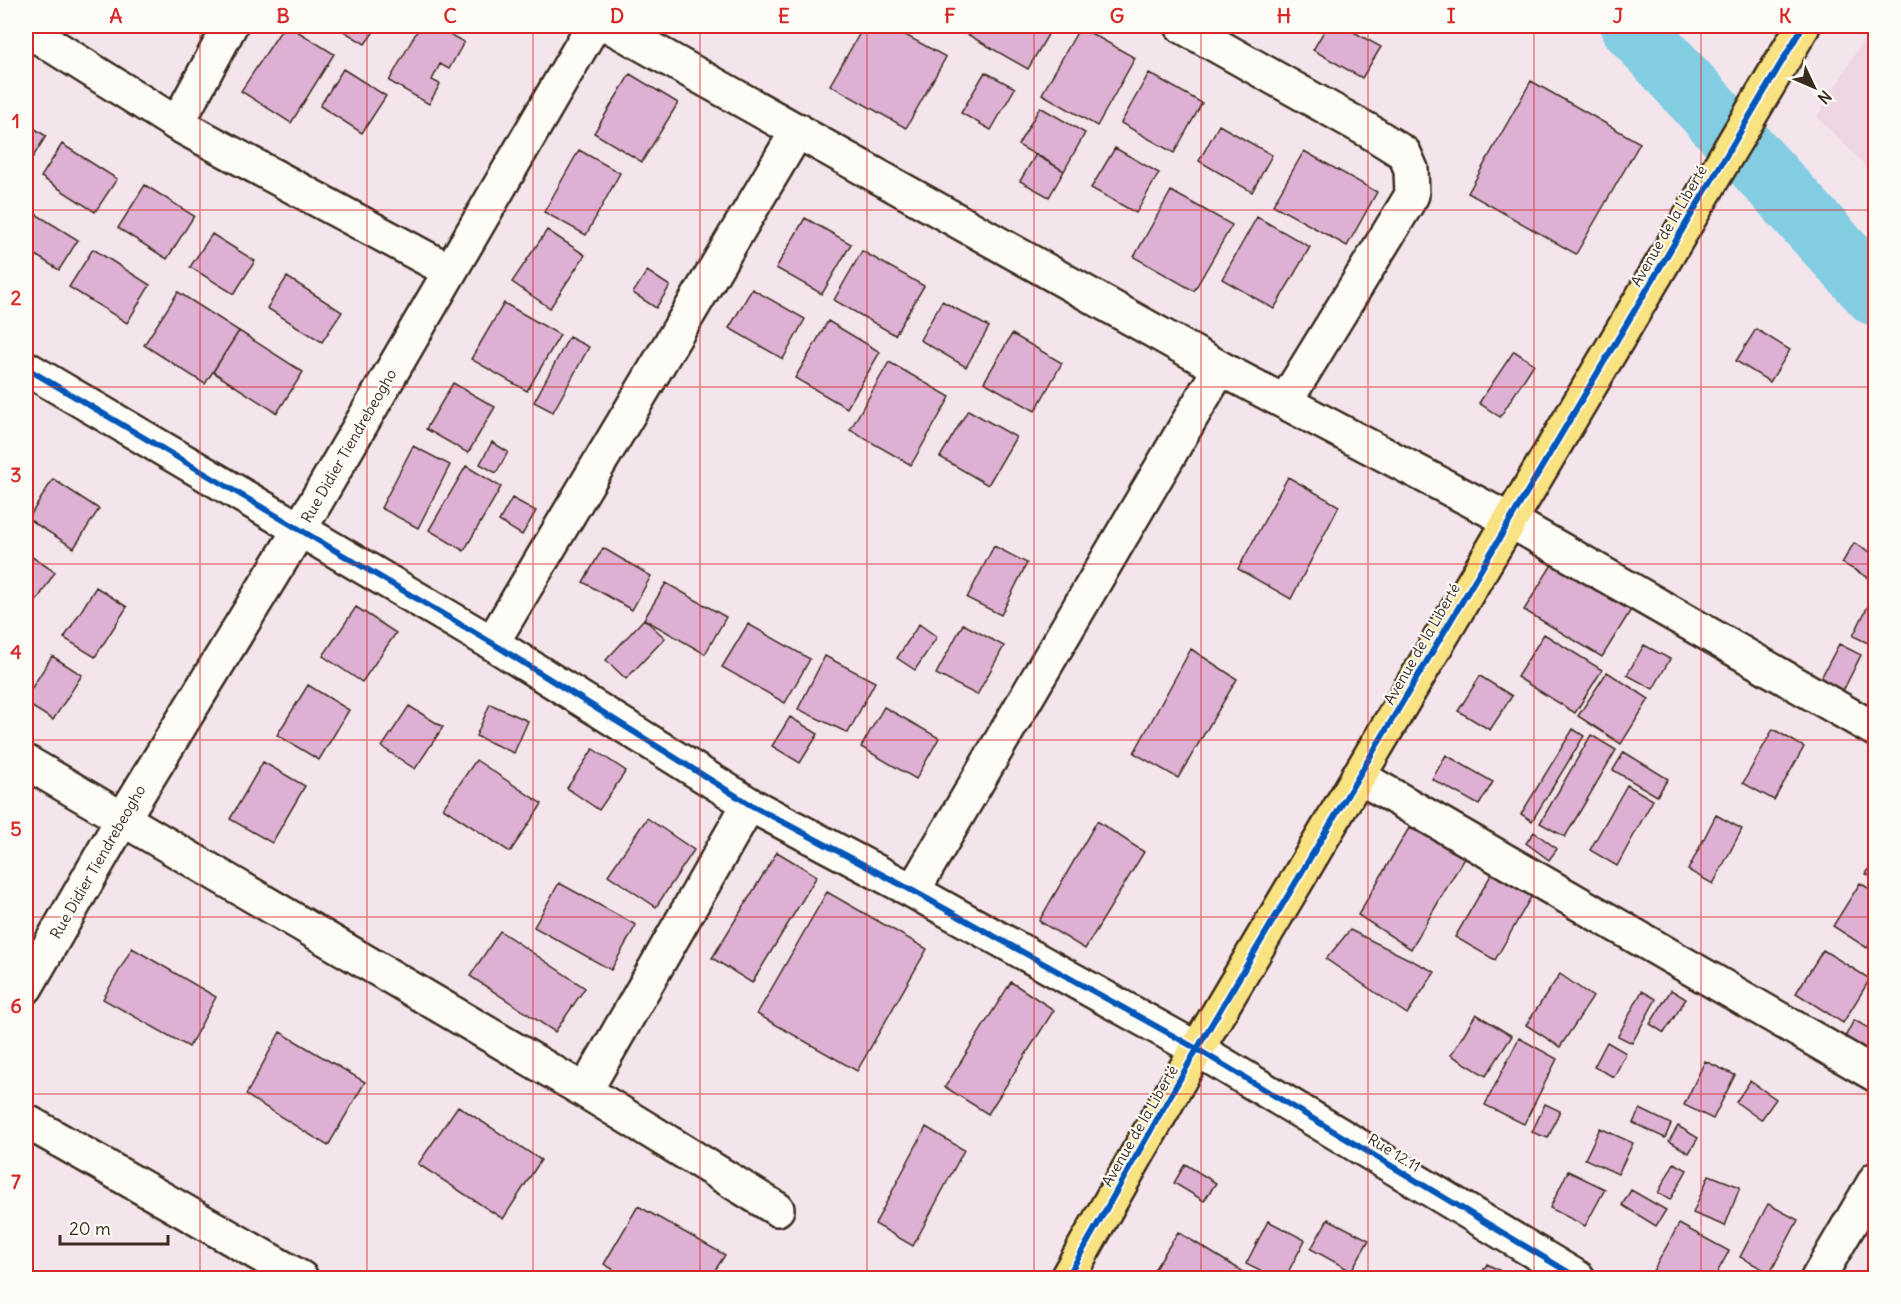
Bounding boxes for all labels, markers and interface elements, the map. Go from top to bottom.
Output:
text: A [110,3,123,28]
text: B [276,3,290,28]
text: C [443,3,457,28]
text: D [610,3,624,28]
text: E [778,3,790,28]
text: F [944,3,956,28]
text: G [1110,3,1124,28]
text: H [1277,3,1291,28]
text: I [1447,3,1456,28]
text: J [1613,3,1624,28]
text: K [1779,3,1792,28]
north arrow [1784,57,1844,117]
text: N [1814,86,1836,108]
text: 1 [12,108,20,133]
street label: Avenue de la Liberté [1626,162,1711,290]
text: 2 [11,285,22,310]
street label: Rue Didier Tiendrebeogho [297,365,400,526]
text: 3 [10,462,22,487]
street label: Avenue de la Liberté [1379,580,1464,708]
text: 4 [10,639,22,664]
street label: Rue Didier Tiendrebeogho [46,781,149,942]
text: 5 [10,816,22,841]
text: 6 [10,993,22,1018]
street label: Avenue de la Liberté [1097,1062,1182,1190]
street label: Rue 12.11 [1364,1129,1424,1176]
text: 7 [11,1169,21,1194]
scale bar [60,1208,168,1246]
text: 20 m [69,1217,111,1240]

